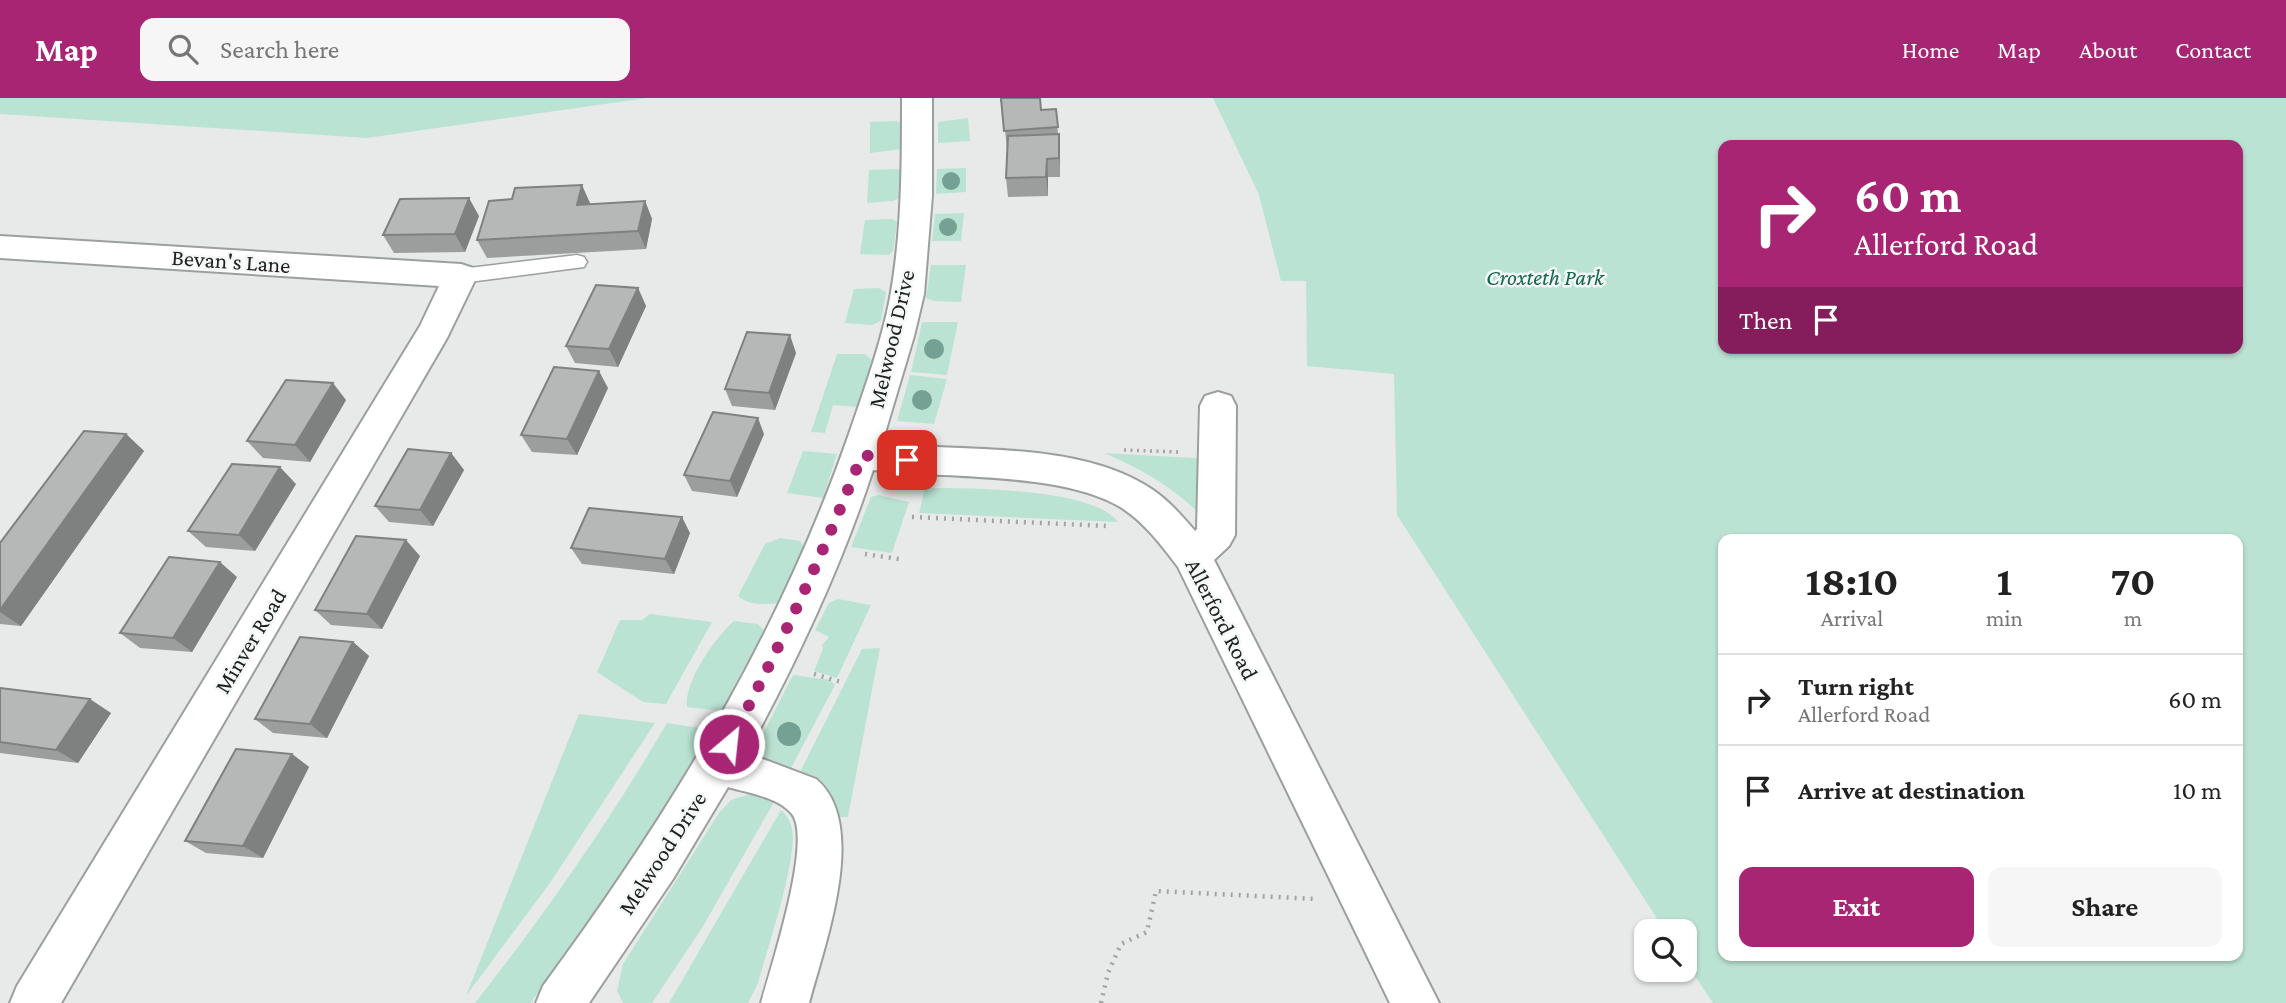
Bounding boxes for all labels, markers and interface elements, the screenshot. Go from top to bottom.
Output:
search box [140,18,630,81]
icon: search [164,30,202,68]
text: Map [35,31,98,68]
text: Search here [220,35,339,64]
text: Home [1902,36,1959,63]
text: Map [1997,36,2041,63]
text: About [2079,36,2137,63]
text: Contact [2175,36,2251,63]
icon: right [1739,168,1830,259]
text: 60 m [1854,168,1961,223]
text: Allerford Road [1854,226,2038,262]
street label: Bevan's Lane [171,244,291,278]
park label: Croxteth Park [1486,264,1605,290]
street label: Melwood Drive [862,267,920,411]
icon: arrive [1807,301,1845,339]
text: Then [1739,306,1793,335]
pin [877,430,937,490]
icon: arrive [888,441,926,479]
street label: Allerford Road [1180,554,1264,684]
text: 18:10 [1805,557,1899,604]
text: 1 [1997,557,2012,604]
text: 70 [2110,557,2156,604]
street label: Minver Road [209,584,291,698]
text: Arrival [1821,605,1883,631]
text: min [1986,605,2023,631]
text: m [2124,605,2142,631]
text: Turn right [1798,672,1914,701]
icon: right [1739,681,1777,719]
text: 60 m [2168,685,2222,714]
text: Allerford Road [1798,701,1930,727]
position arrow [692,707,766,781]
icon: arrive [1739,772,1777,810]
text: Arrive at destination [1798,776,2025,805]
text: 10 m [2173,776,2222,805]
street label: Melwood Drive [613,787,711,919]
button: Exit [1739,867,1974,947]
button: Share [1988,867,2222,947]
map controls [1634,919,1697,982]
button: search [1634,919,1697,982]

